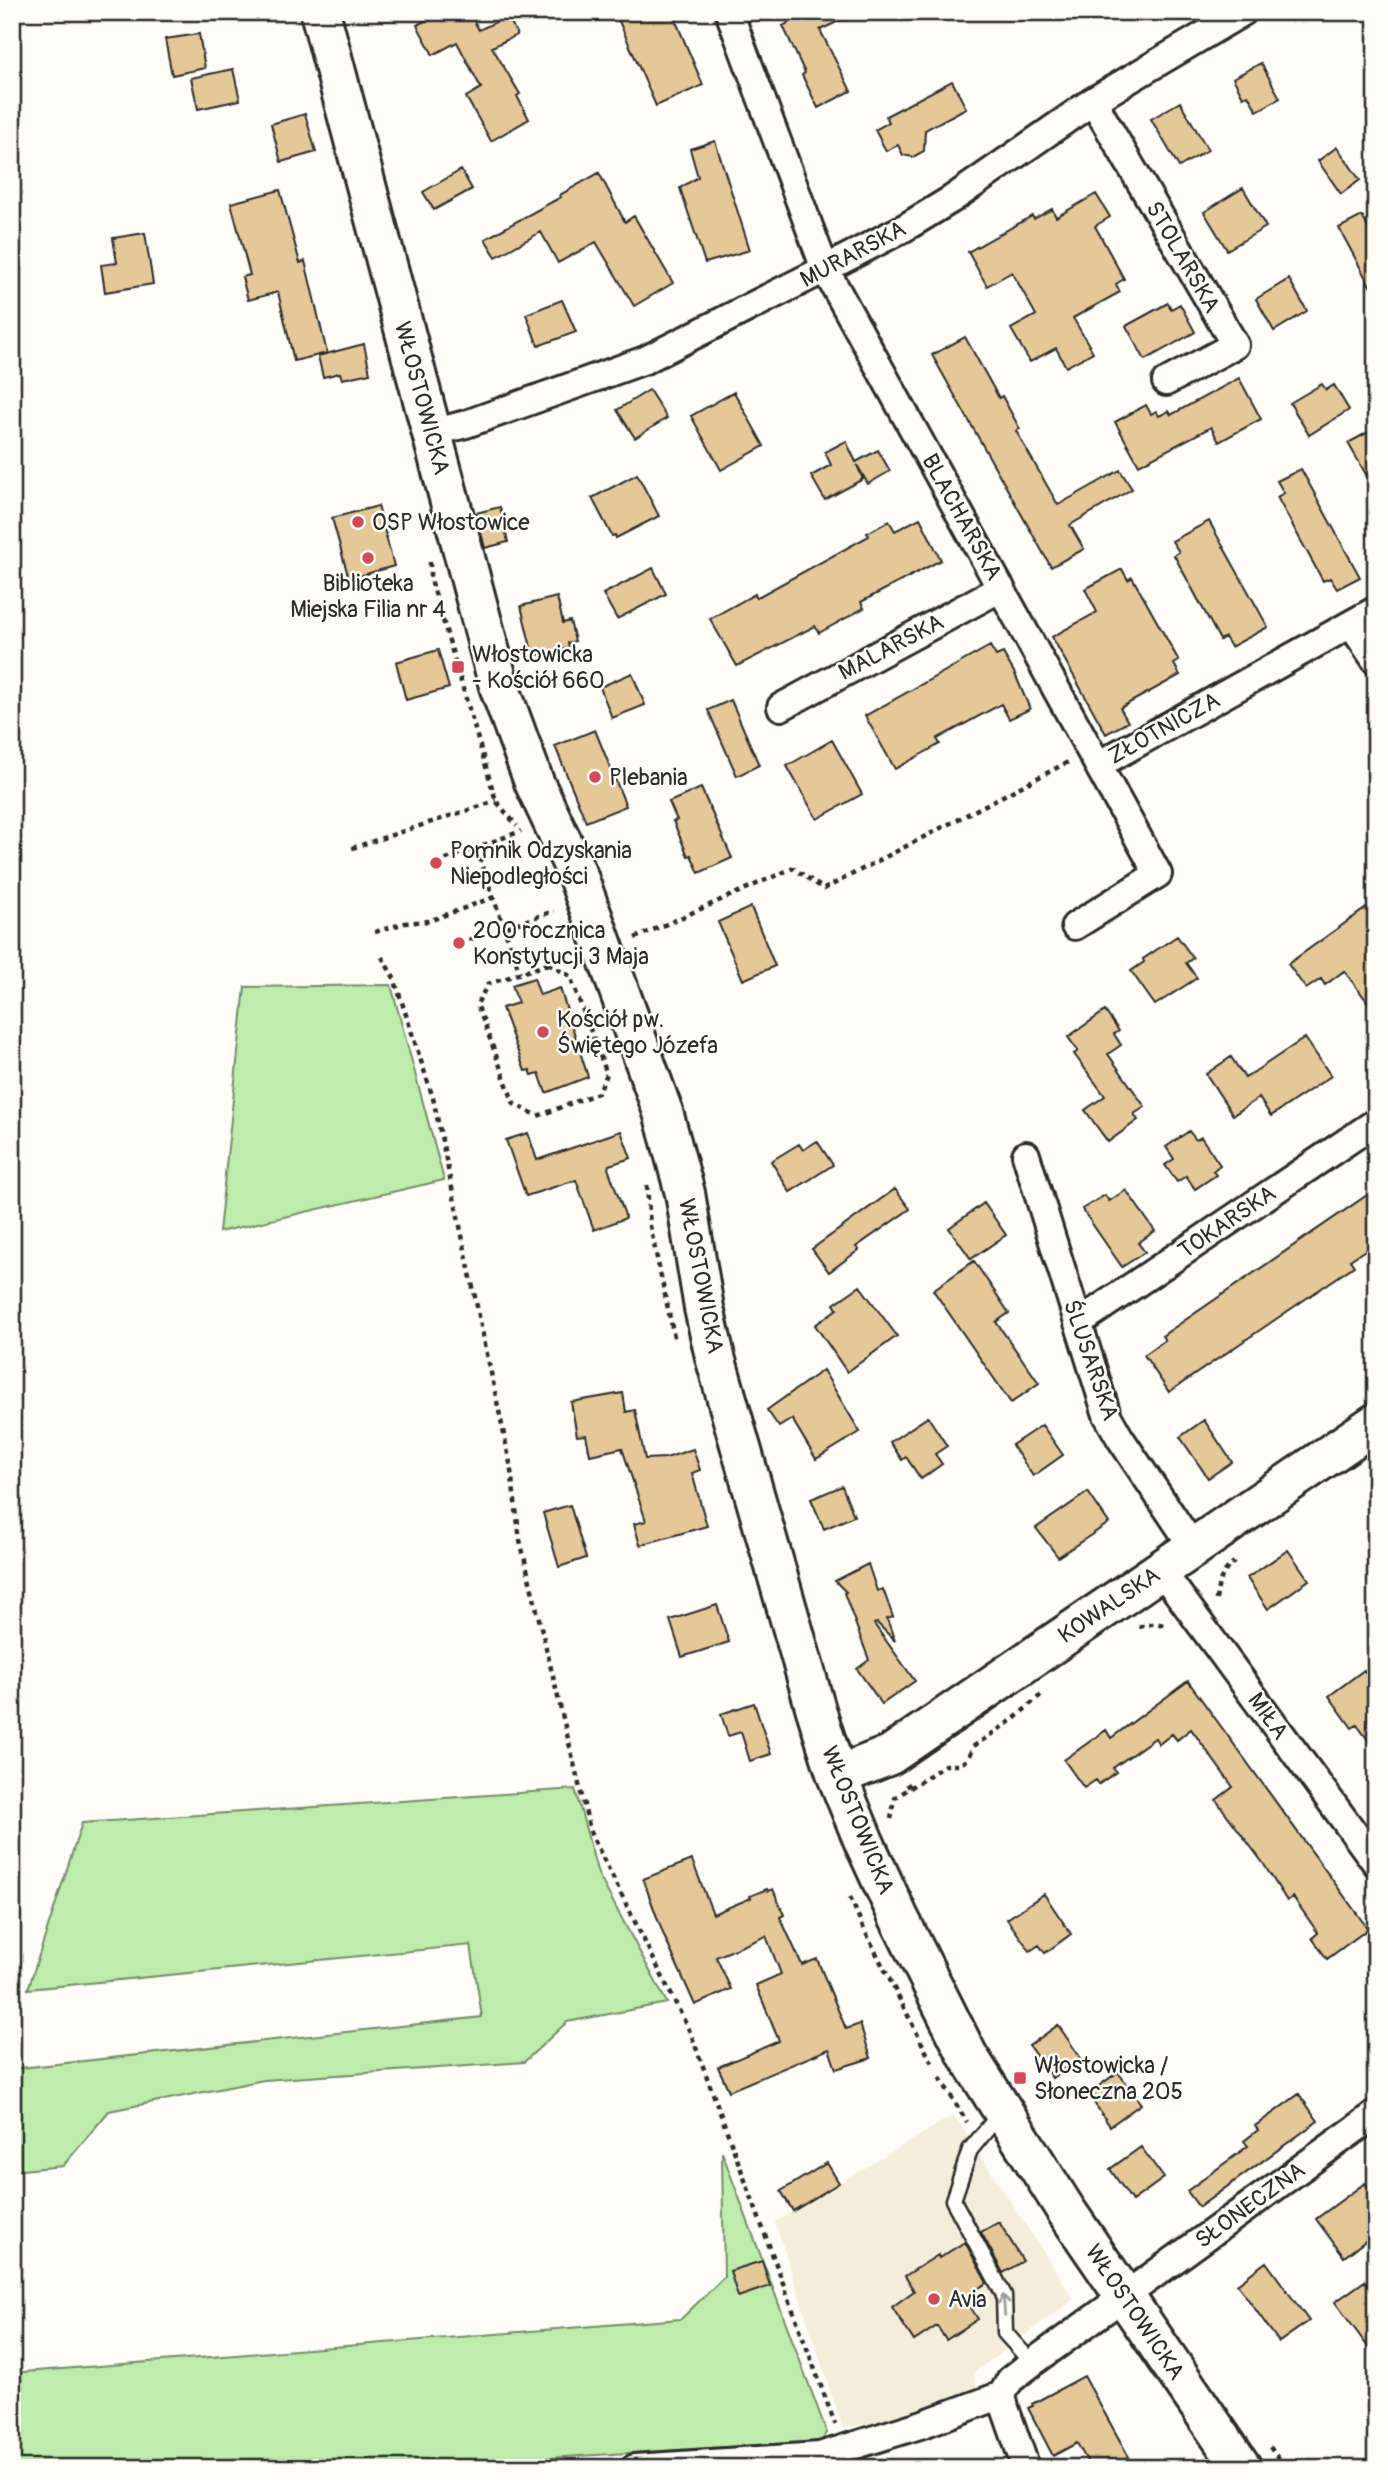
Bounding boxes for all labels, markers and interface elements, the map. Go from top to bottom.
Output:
street label: STOLARSKA [1139,196,1227,318]
street label: MURARSKA [795,214,911,294]
street label: WŁOSTOWICKA [388,318,456,478]
street label: BLACHARSKA [915,449,1009,585]
place label: OSP Włostowice [372,508,530,537]
marker: OSP Włostowice [350,514,366,530]
marker: Biblioteka Miejska Filia nr 4 [360,550,376,566]
place label: Biblioteka Miejska Filia nr 4 [290,569,446,624]
street label: MALARSKA [833,607,949,687]
place label: Włostowicka - Kościół 660 [472,640,605,695]
marker: Włostowicka - Kościół 660 [450,659,466,675]
street label: ZŁOTNICZA [1103,685,1225,771]
place label: Plebania [609,763,688,792]
marker: Plebania [587,769,603,785]
place label: Pomnik Odzyskania Niepodległości [450,836,632,891]
marker: Pomnik Odzyskania Niepodległości [428,855,444,871]
place label: 200 rocznica Konstytucji 3 Maja [473,916,649,971]
marker: 200 rocznica Konstytucji 3 Maja [451,935,467,951]
place label: Kościół pw. Świętego Józefa [557,1005,718,1060]
marker: Kościół pw. Świętego Józefa [535,1024,551,1040]
street label: TOKARSKA [1173,1179,1281,1265]
street label: WŁOSTOWICKA [672,1196,730,1356]
street label: ŚLUSARSKA [1057,1296,1125,1424]
street label: KOWALSKA [1052,1560,1166,1650]
street label: MIŁA [1241,1687,1295,1745]
street label: WŁOSTOWICKA [815,1742,901,1898]
place label: Włostowicka / Słoneczna 205 [1034,2051,1183,2106]
marker: Włostowicka / Słoneczna 205 [1012,2070,1028,2086]
street label: SŁONECZNA [1189,2155,1311,2255]
street label: WŁOSTOWICKA [1079,2239,1191,2385]
place label: Avia [948,2285,987,2314]
marker: Avia [926,2291,942,2307]
one-way arrow [997,2294,1010,2317]

